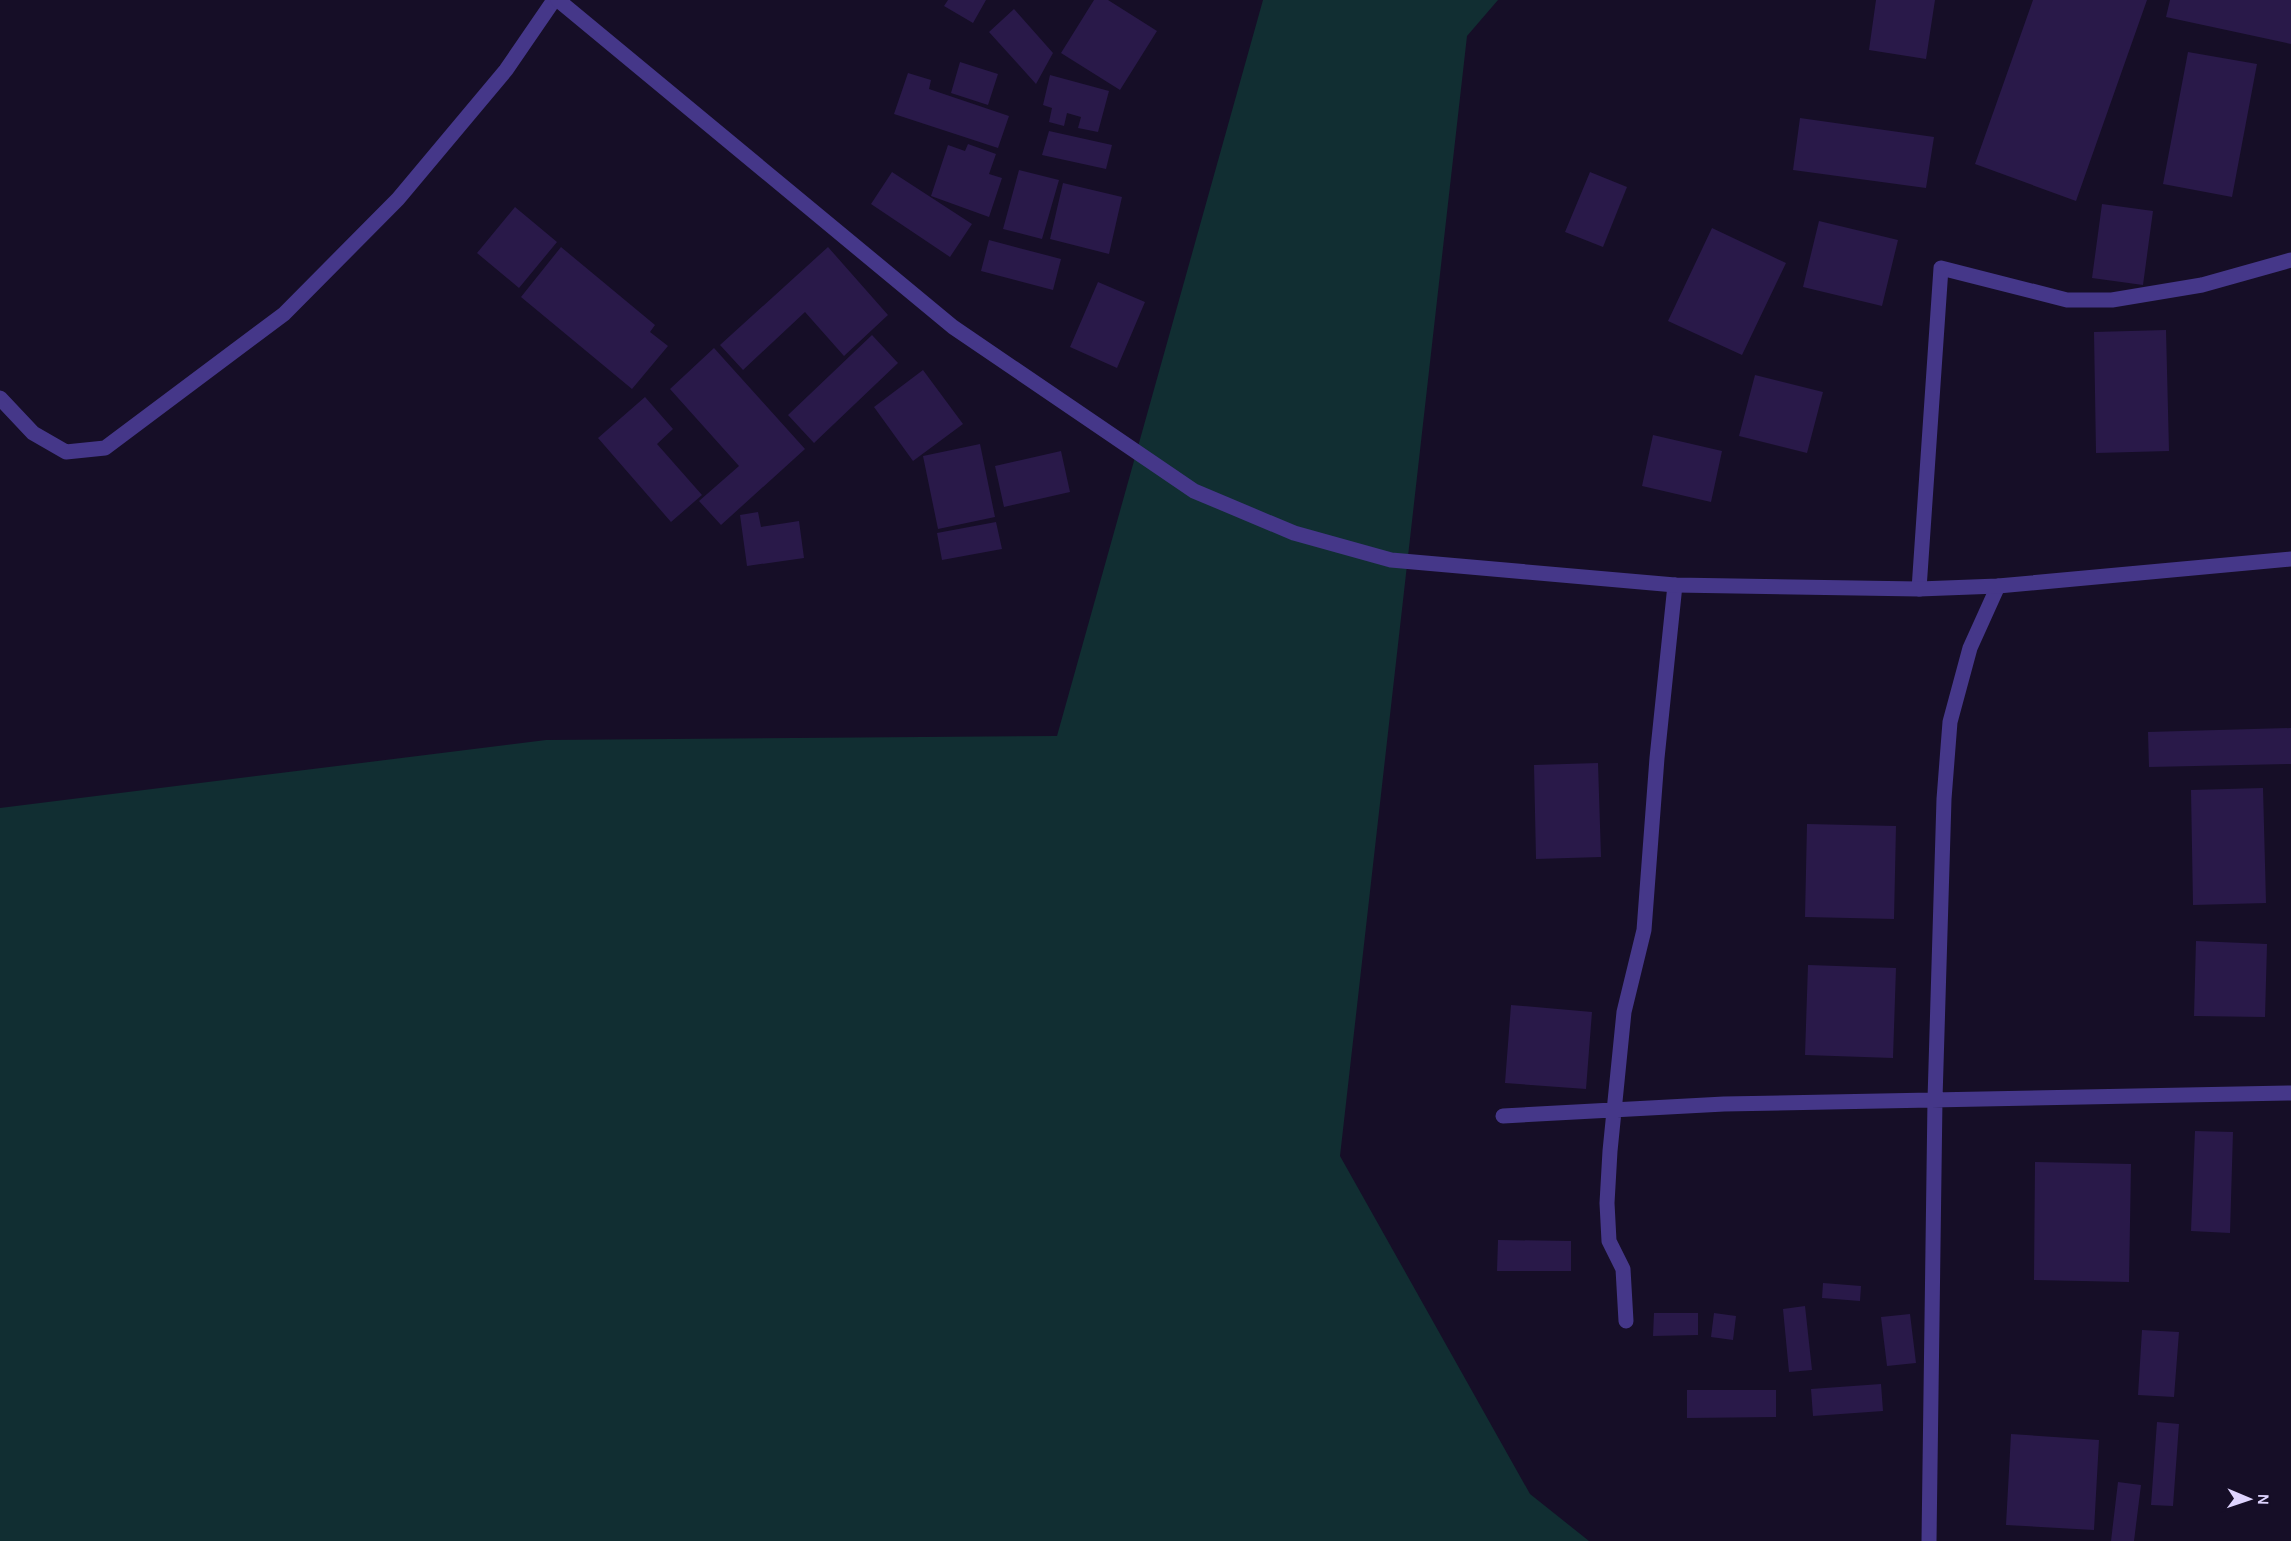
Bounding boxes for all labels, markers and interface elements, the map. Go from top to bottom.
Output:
north arrow [2219,1469,2279,1529]
text: N [2254,1493,2273,1506]

